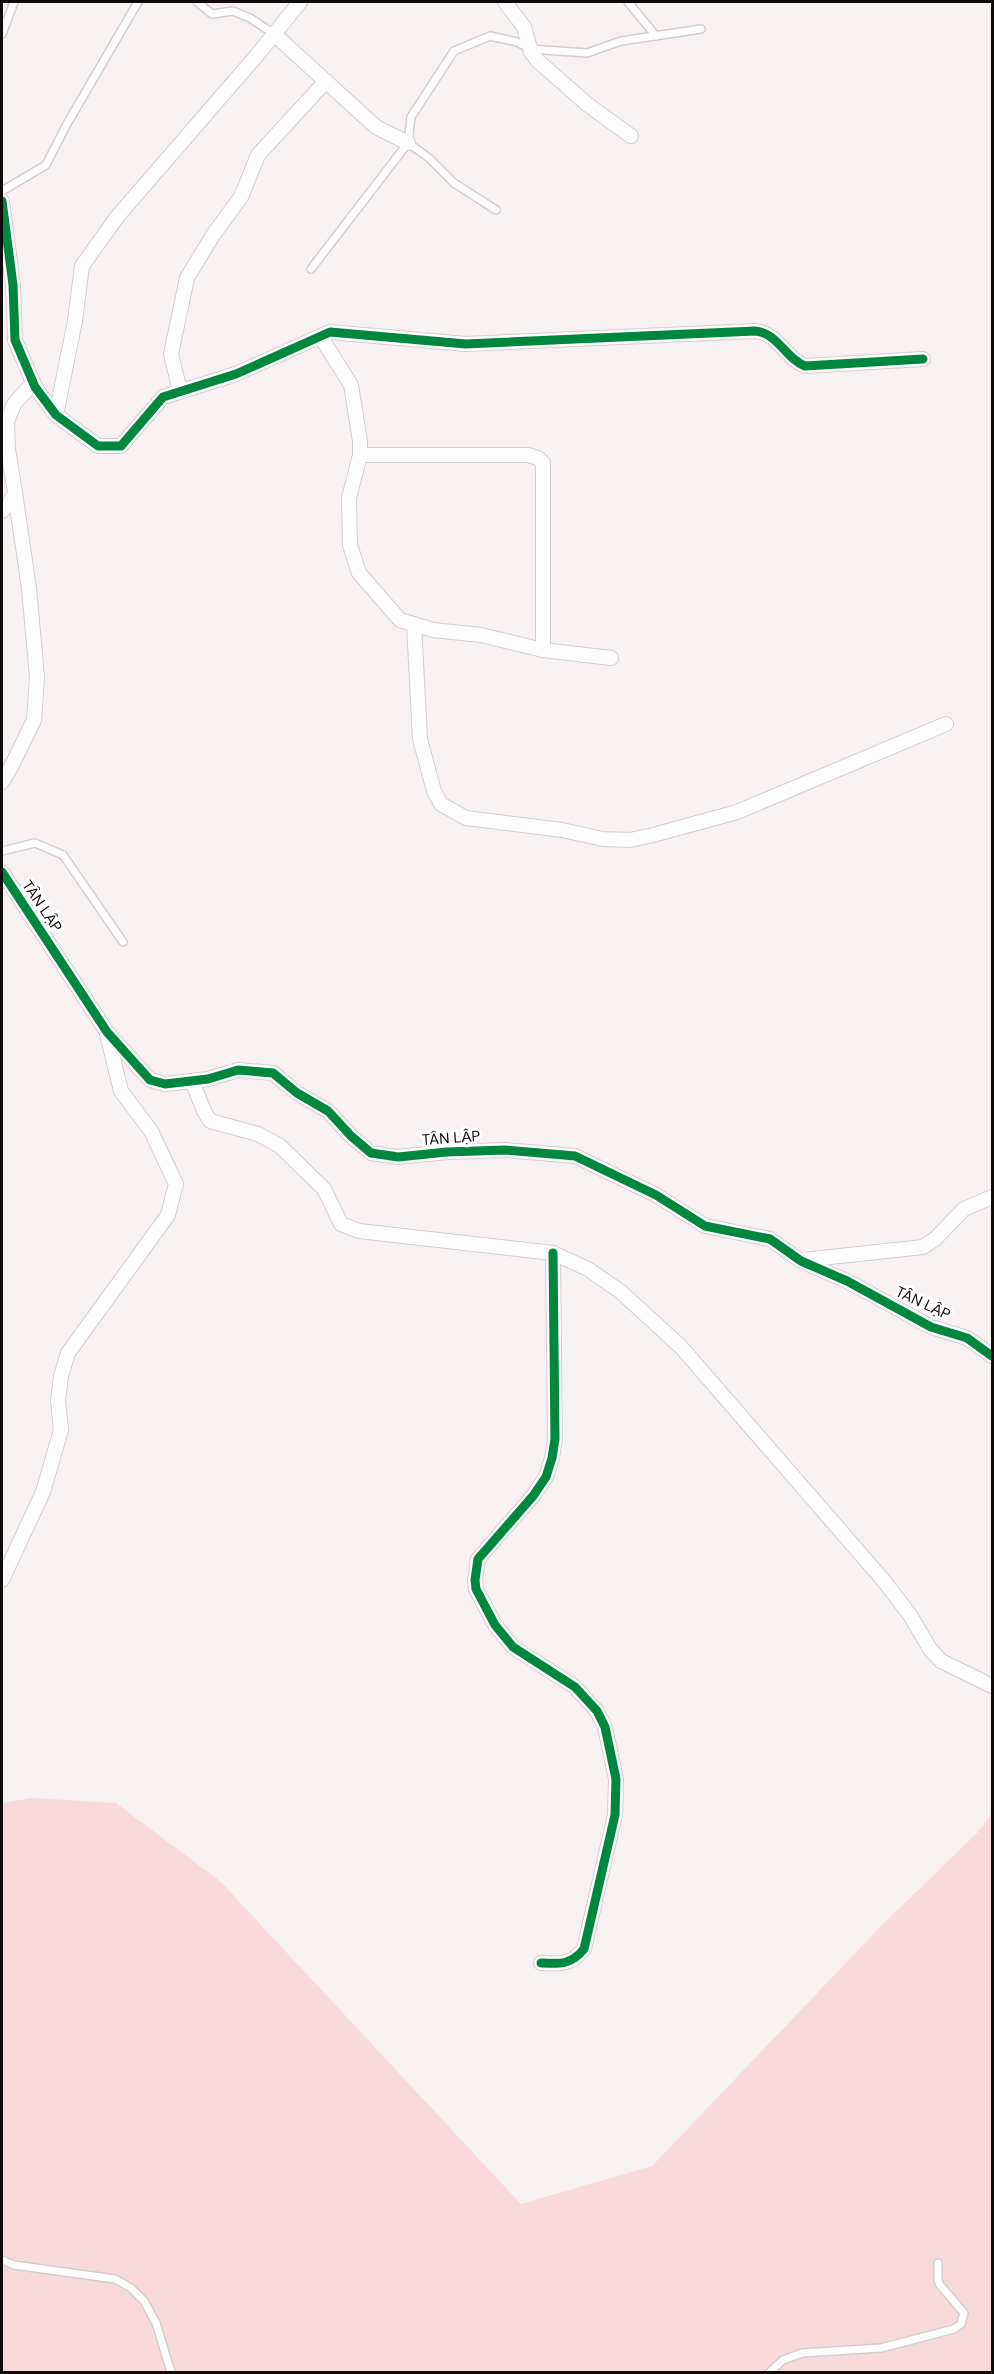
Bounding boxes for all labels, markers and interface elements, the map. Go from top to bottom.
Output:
street label: TÂN LẬP [17,876,67,936]
street label: TÂN LẬP [421,1126,481,1150]
street label: TÂN LẬP [892,1282,954,1324]

